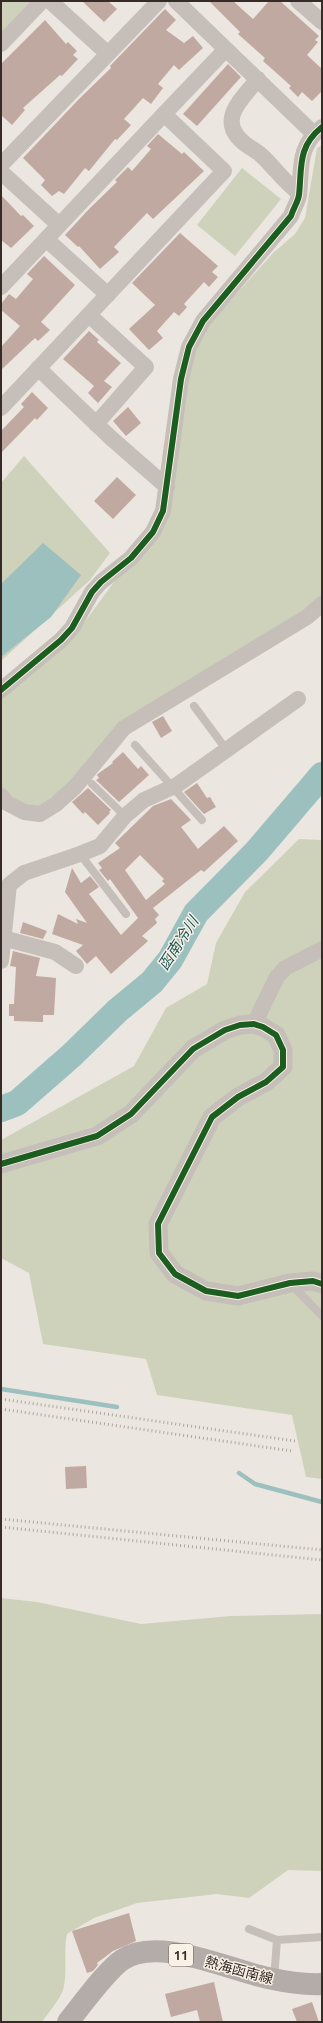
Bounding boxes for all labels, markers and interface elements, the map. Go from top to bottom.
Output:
water label: 函南冷川 [155,912,203,973]
road number: 11 [169,1944,193,1966]
street label: 熱海函南線 [203,1953,275,1987]

